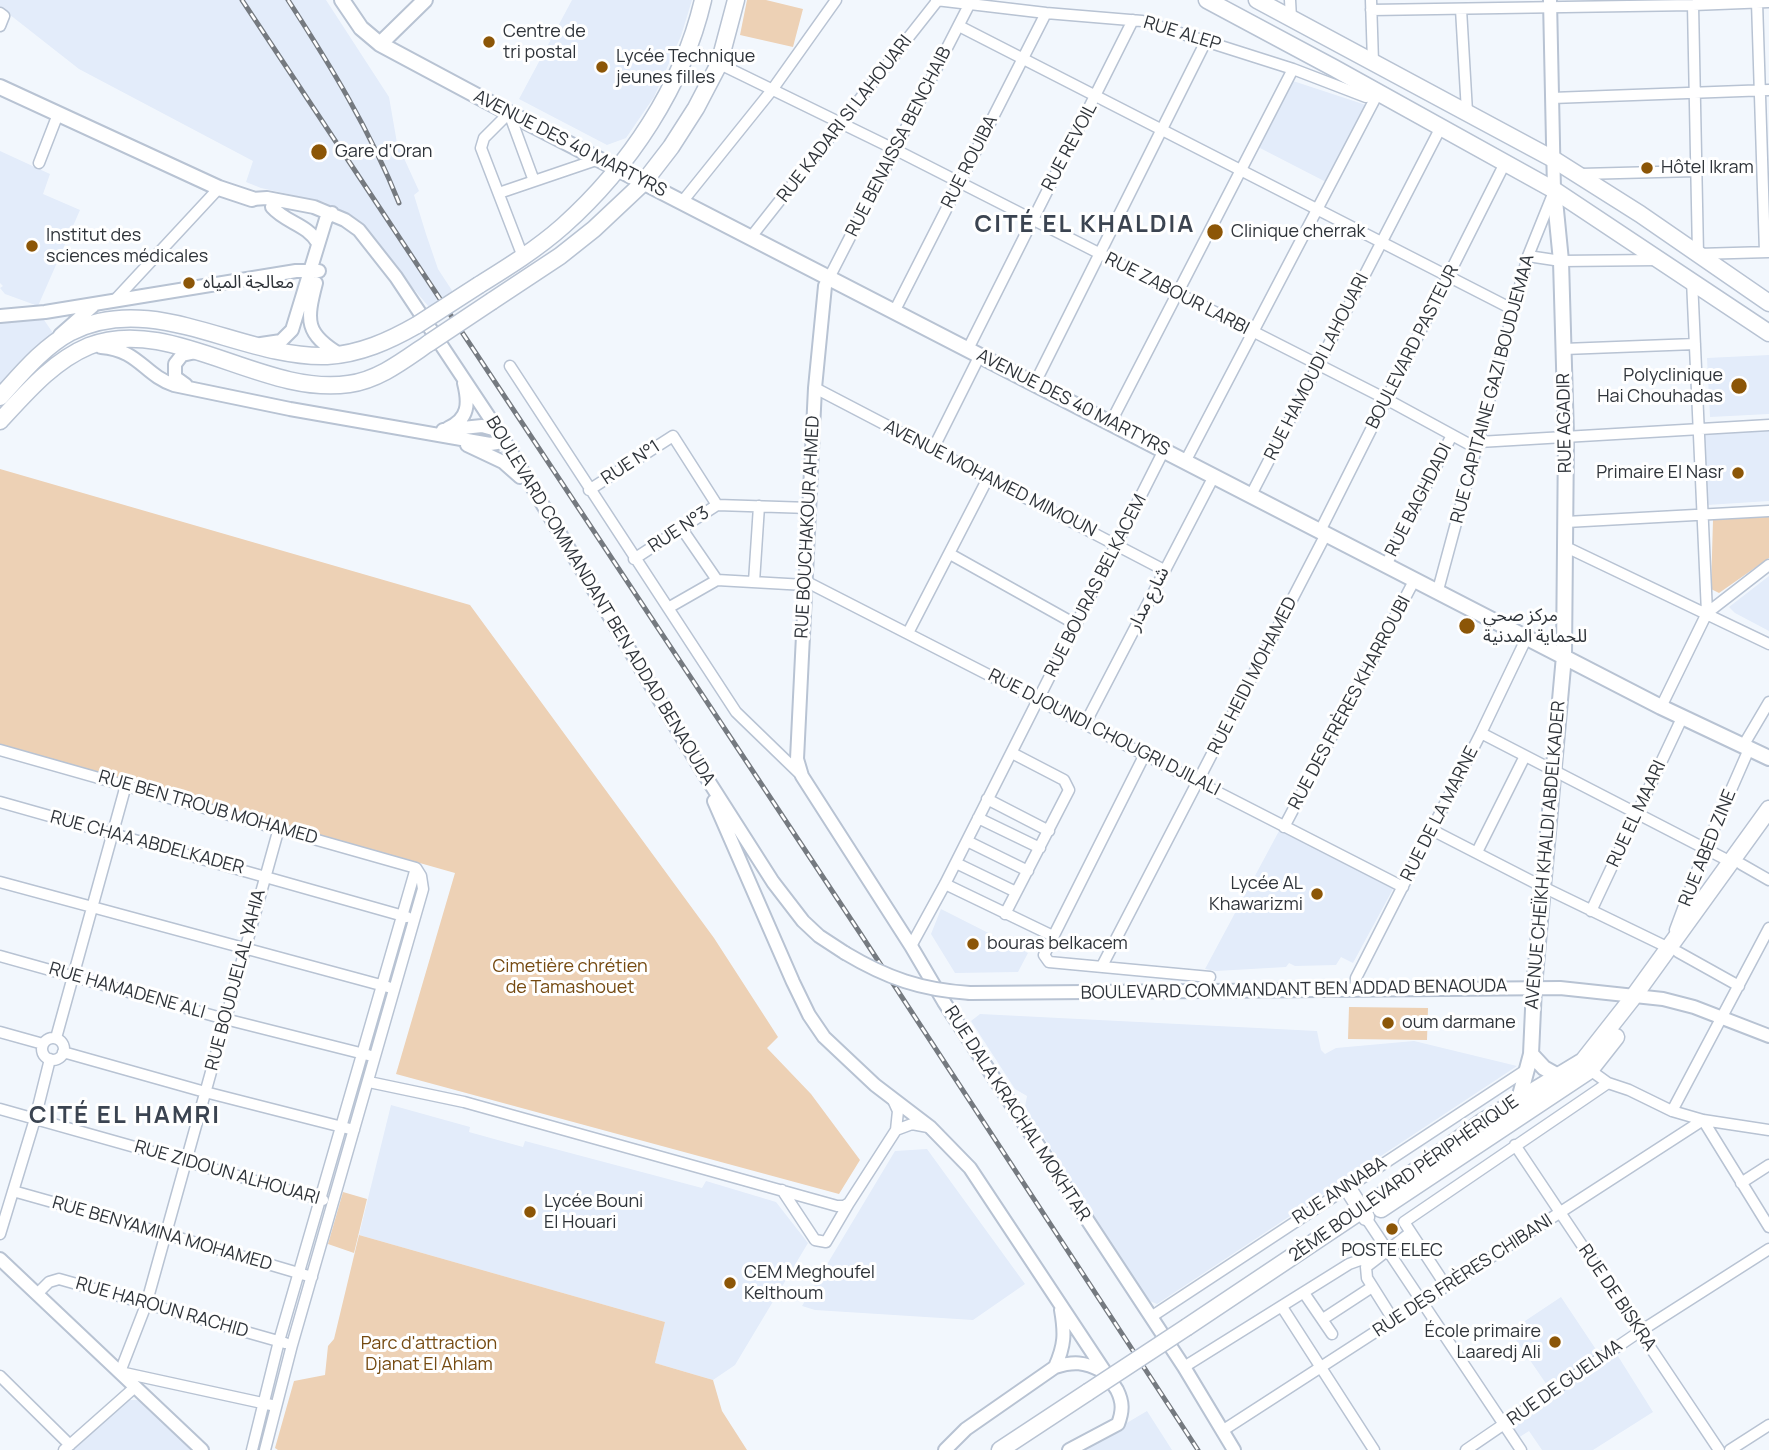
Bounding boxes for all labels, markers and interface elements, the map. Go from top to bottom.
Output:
street label: RUE ALEP [1141,12,1223,56]
place label: Centre de tri postal [503,21,586,64]
street label: RUE KADARI SI LAHOUARI [773,31,917,207]
marker: Centre de tri postal [481,34,497,50]
street label: RUE BENAISSA BENCHAIB [842,44,956,240]
place label: Lycée Technique jeunes filles [616,46,755,88]
marker: Lycée Technique jeunes filles [594,59,610,75]
street label: AVENUE DES 40 MARTYRS [470,86,670,202]
street label: RUE REVOIL [1038,99,1102,195]
street label: RUE ROUIBA [937,112,1003,212]
place label: Gare d'Oran [335,141,432,163]
marker: Gare d'Oran [309,142,329,162]
place label: Hôtel Ikram [1661,157,1754,179]
marker: Hôtel Ikram [1639,160,1655,176]
district label: CITÉ EL KHALDIA [976,211,1194,239]
place label: Clinique cherrak [1231,221,1365,243]
marker: Clinique cherrak [1205,222,1225,242]
place label: Institut des sciences médicales [46,225,208,268]
marker: Institut des sciences médicales [24,238,40,254]
street label: RUE ZABOUR LARBI [1101,248,1253,340]
street label: RUE CAPITAINE GAZI BOUDJEMAA [1447,252,1539,526]
street label: BOULEVARD PASTEUR [1362,261,1464,433]
street label: RUE HAMOUDI LAHOUARI [1260,270,1374,464]
place label: معالجة المياه [203,272,294,294]
marker: معالجة المياه [181,275,197,291]
street label: AVENUE DES 40 MARTYRS [973,345,1173,461]
place label: Polyclinique Hai Chouhadas [1597,365,1723,408]
street label: RUE AGADIR [1553,373,1577,473]
marker: Polyclinique Hai Chouhadas [1729,376,1749,396]
street label: BOULEVARD COMMANDANT BEN ADDAD BENAOUDA [481,413,719,789]
street label: RUE BOUCHAKOUR AHMED [791,415,825,639]
street label: AVENUE MOHAMED MIMOUN [880,416,1100,542]
street label: RUE N°1 [598,436,664,490]
street label: RUE BAGHDADI [1381,440,1457,560]
place label: Primaire El Nasr [1596,462,1724,484]
marker: Primaire El Nasr [1730,465,1746,481]
street label: RUE BOURAS BELKACEM [1041,491,1151,681]
street label: RUE N°3 [645,502,713,558]
street label: شارع مدار [1124,564,1174,634]
street label: RUE DES FRÈRES KHARROUBI [1284,592,1416,814]
street label: RUE HEIDI MOHAMED [1204,594,1302,758]
place label: مركز صحي للحماية المدنية [1483,605,1587,648]
marker: مركز صحي للحماية المدنية [1457,616,1477,636]
street label: RUE DJOUNDI CHOUGRI DJILALI [984,665,1224,801]
street label: AVENUE CHEÏKH KHALDI ABDELKADER [1522,700,1570,1010]
street label: RUE DE LA MARNE [1397,743,1483,885]
street label: RUE EL MAARI [1603,757,1671,871]
street label: RUE BEN TROUB MOHAMED [96,766,320,850]
street label: RUE ABED ZINE [1675,786,1741,910]
street label: RUE CHAA ABDELKADER [48,807,246,879]
place label: Lycée AL Khawarizmi [1209,873,1303,916]
marker: Lycée AL Khawarizmi [1309,886,1325,902]
street label: RUE BOUDJELAL YAHIA [201,887,271,1073]
place label: bouras belkacem [987,933,1128,955]
marker: bouras belkacem [965,936,981,952]
park label: Cimetière chrétien de Tamashouet [492,956,648,998]
street label: RUE HAMADENE ALI [46,958,208,1024]
street label: BOULEVARD COMMANDANT BEN ADDAD BENAOUDA [1080,975,1508,1005]
street label: RUE DALA KRACHAL MOKHTAR [939,1002,1095,1226]
place label: oum darmane [1402,1012,1516,1034]
marker: oum darmane [1380,1015,1396,1031]
street label: 2ÈME BOULEVARD PÉRIPHÉRIQUE [1285,1091,1523,1267]
district label: CITÉ EL HAMRI [31,1102,219,1130]
street label: RUE ZIDOUN ALHOUARI [132,1136,322,1210]
street label: RUE ANNABA [1289,1153,1391,1229]
place label: Lycée Bouni El Houari [544,1191,643,1234]
street label: RUE BENYAMINA MOHAMED [50,1192,274,1276]
marker: Lycée Bouni El Houari [522,1204,538,1220]
street label: RUE DES FRÈRES CHIBANI [1369,1210,1557,1342]
marker: POSTE ELEC [1384,1221,1400,1237]
place label: POSTE ELEC [1341,1240,1443,1262]
street label: RUE DE BISKRA [1573,1241,1661,1355]
place label: CEM Meghoufel Kelthoum [744,1262,875,1304]
street label: RUE HAROUN RACHID [73,1273,251,1343]
marker: CEM Meghoufel Kelthoum [722,1275,738,1291]
place label: École primaire Laaredj Ali [1424,1321,1541,1364]
park label: Parc d'attraction Djanat El Ahlam [361,1333,497,1376]
marker: École primaire Laaredj Ali [1547,1334,1563,1350]
street label: RUE DE GUELMA [1503,1335,1627,1431]

